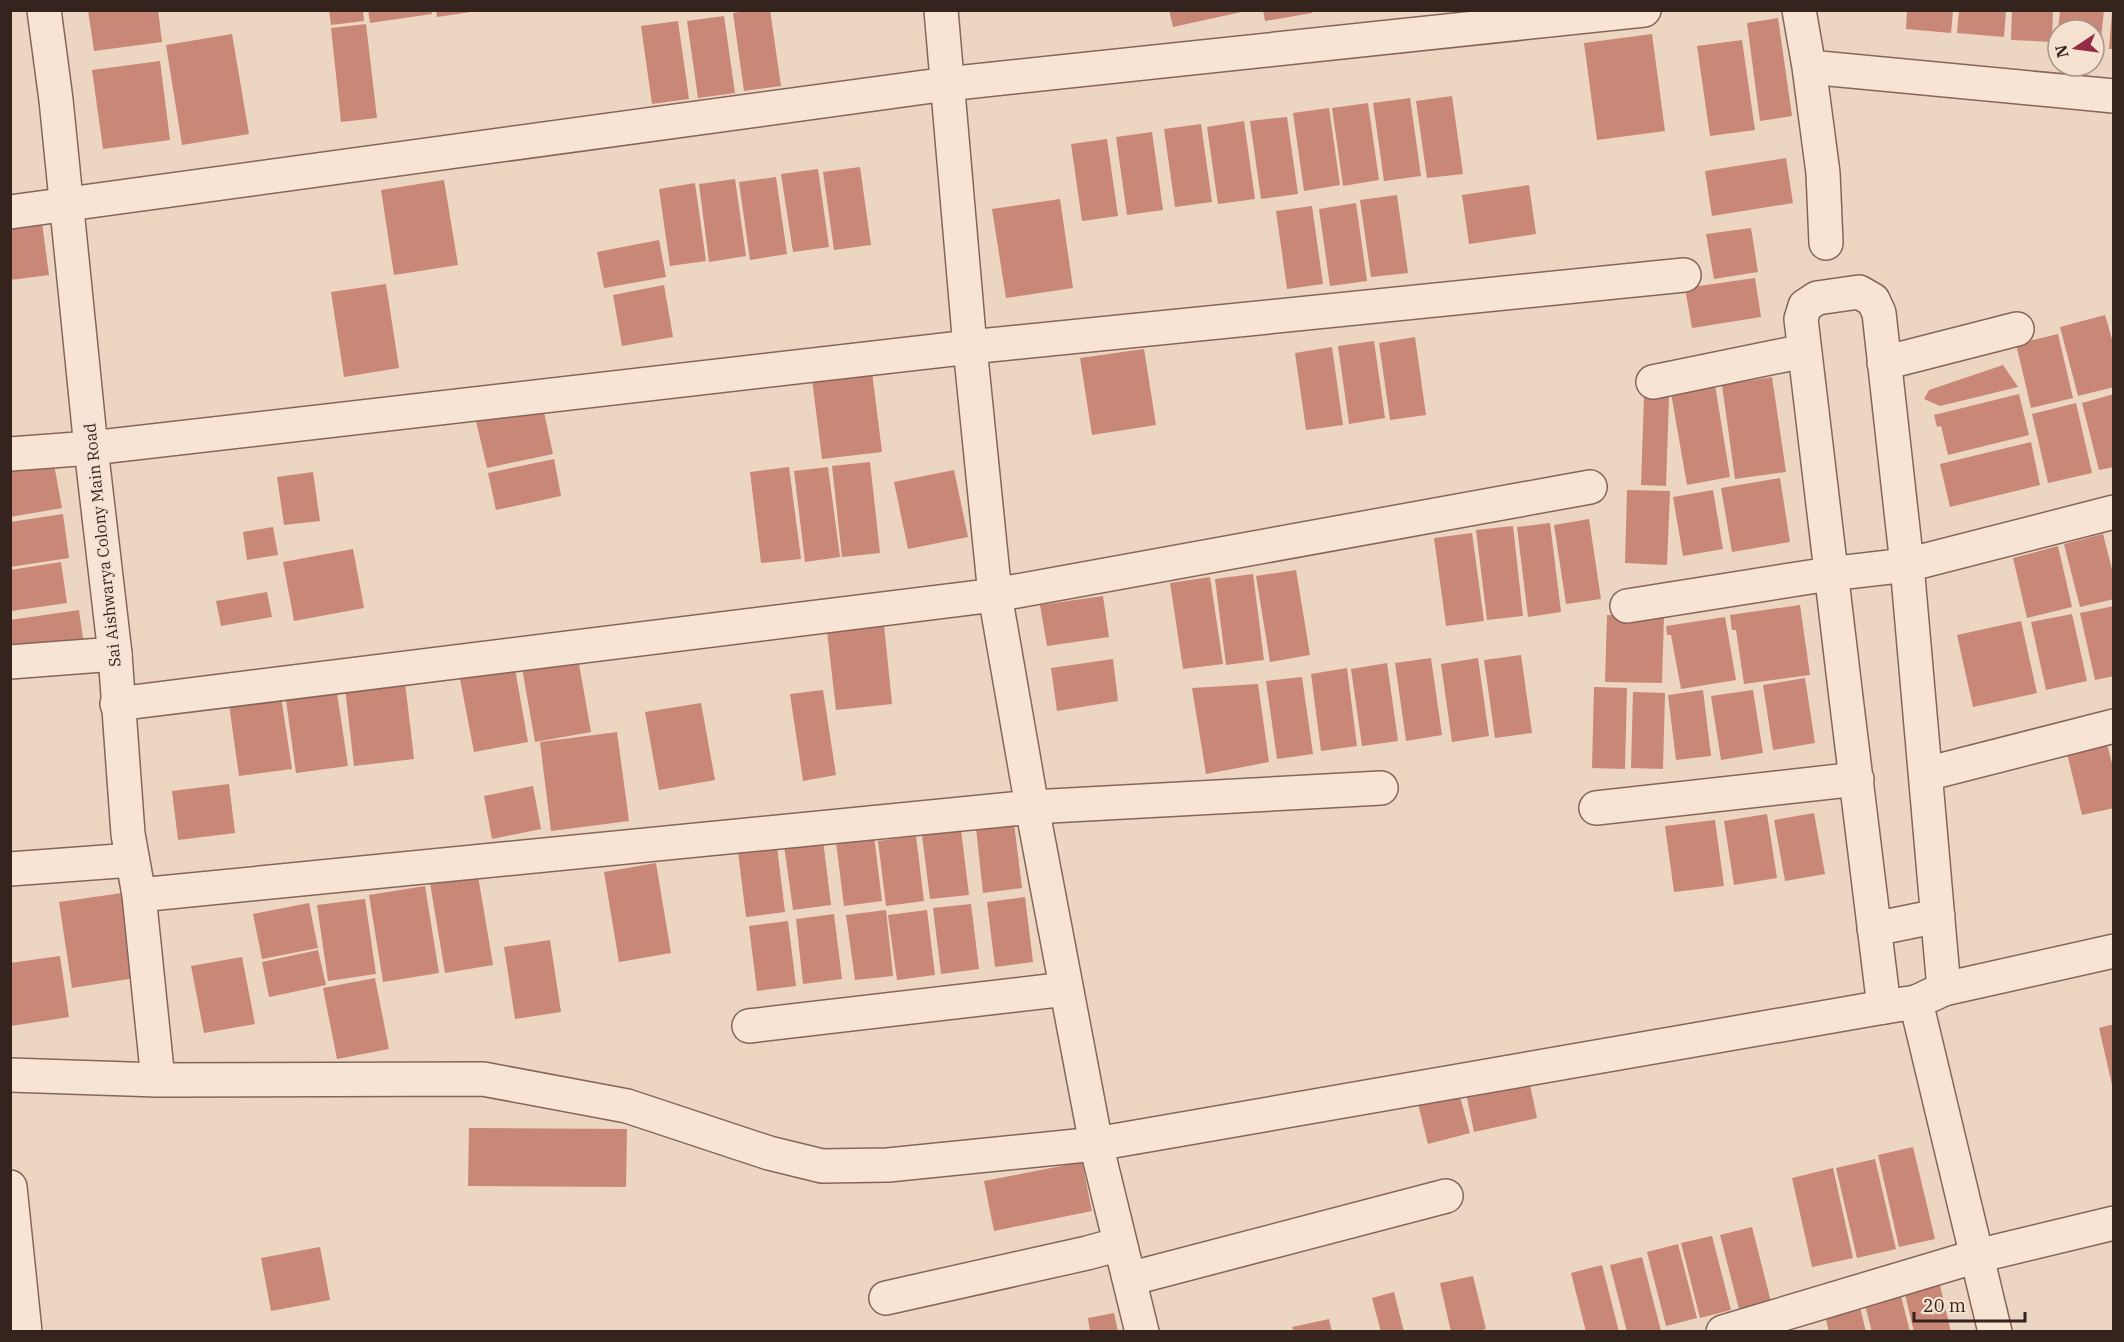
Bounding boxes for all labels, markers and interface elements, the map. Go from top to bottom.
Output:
north arrow [2046,18,2106,78]
text: N [2050,43,2073,60]
street label: Sai Aishwarya Colony Main Road [79,422,125,668]
scale bar [1914,1285,2025,1323]
text: 20 m [1923,1294,1966,1317]

